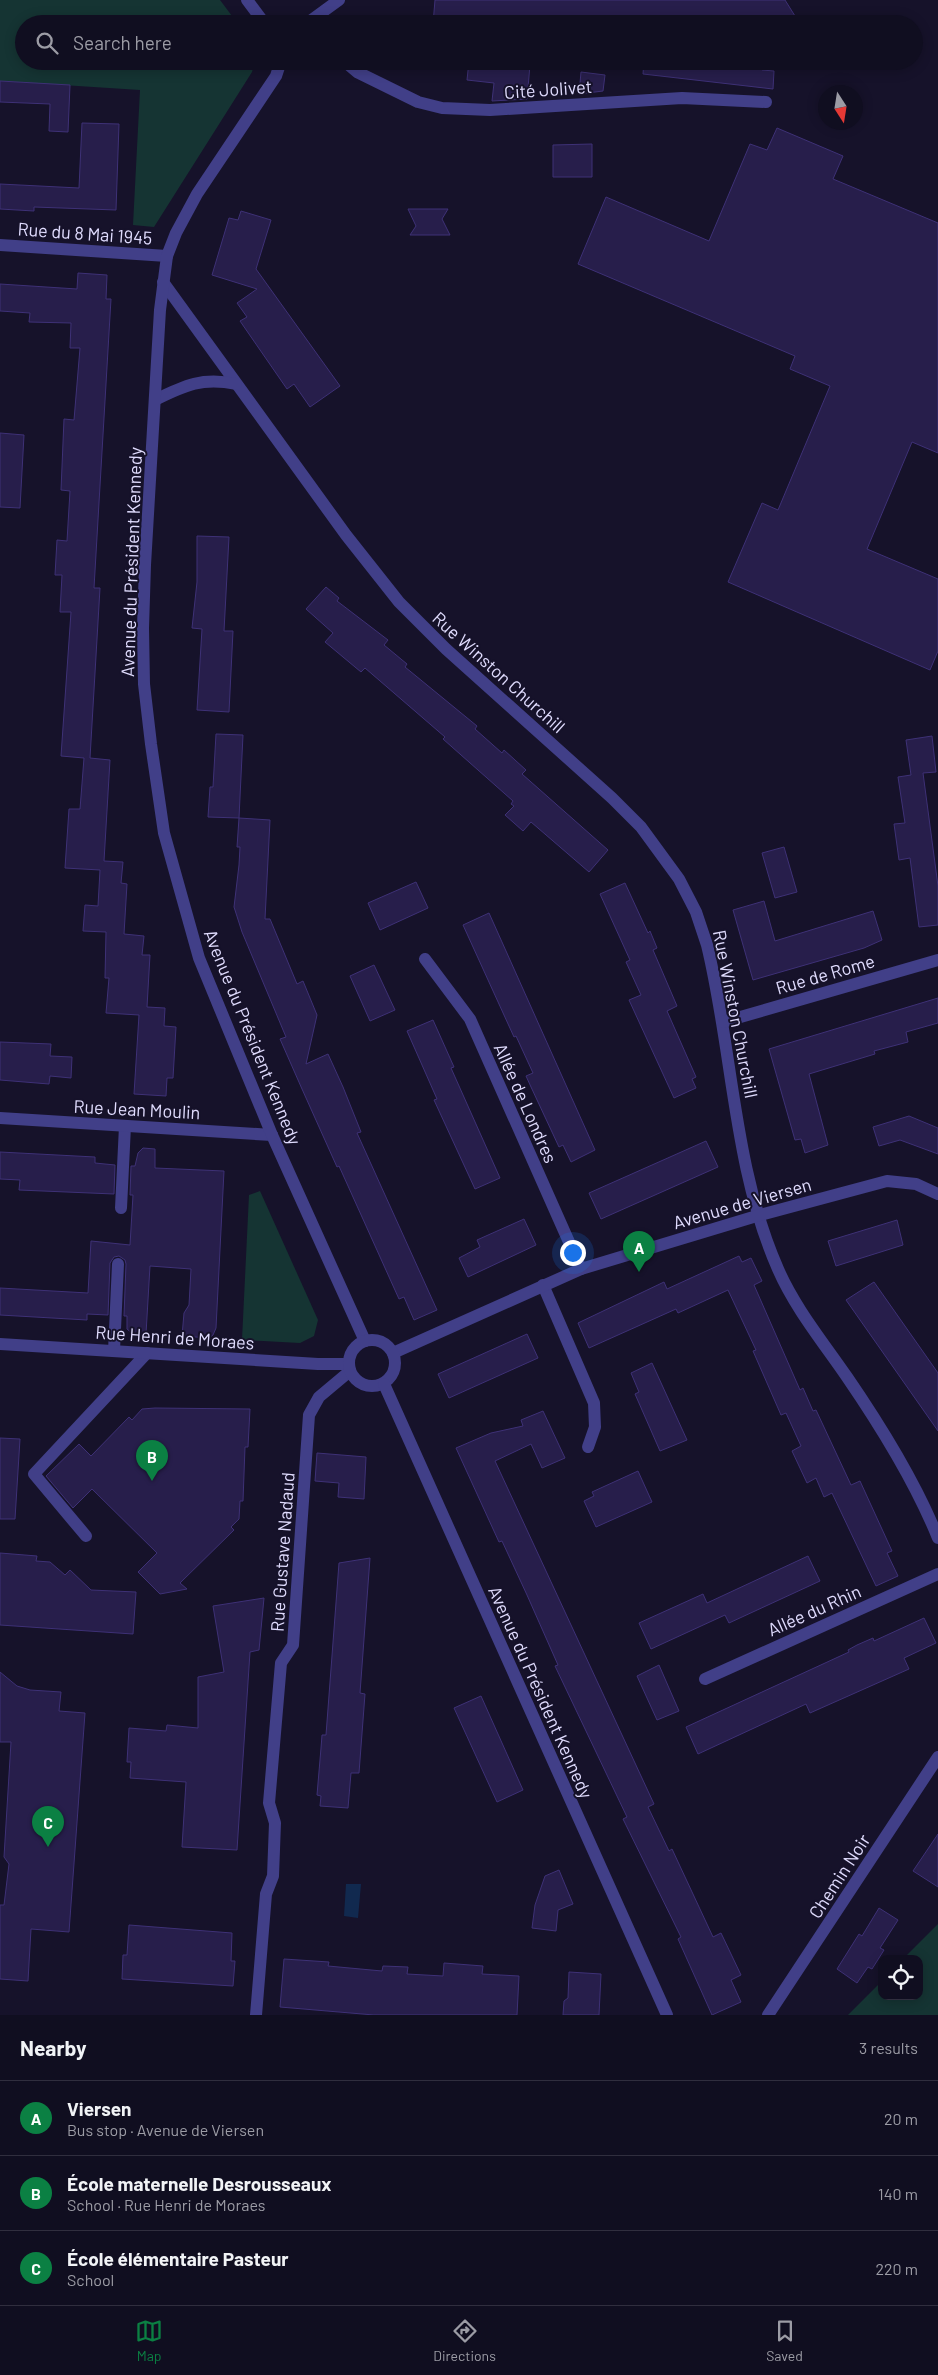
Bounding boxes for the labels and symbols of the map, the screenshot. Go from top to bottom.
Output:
street label: Cité Jolivet [503,75,593,103]
north arrow [818,85,863,130]
street label: Rue du 8 Mai 1945 [17,217,153,249]
street label: Avenue du Président Kennedy [116,447,146,677]
street label: Rue Winston Churchill [428,607,570,737]
street label: Avenue du Président Kennedy [200,926,306,1148]
street label: Rue Winston Churchill [709,928,763,1100]
street label: Rue de Rome [773,949,877,999]
street label: Allée de Londres [490,1040,562,1166]
street label: Rue Jean Moulin [73,1095,201,1123]
street label: Avenue de Viersen [670,1173,814,1233]
pin: A [623,1231,655,1272]
your location [560,1240,586,1266]
street label: Rue Henri de Moraes [95,1320,255,1354]
pin: B [136,1440,168,1481]
street label: Rue Gustave Nadaud [265,1471,299,1633]
street label: Allée du Rhin [764,1580,864,1640]
street label: Avenue du Président Kennedy [484,1582,598,1802]
pin: C [32,1806,64,1847]
street label: Chemin Noir [804,1829,875,1922]

